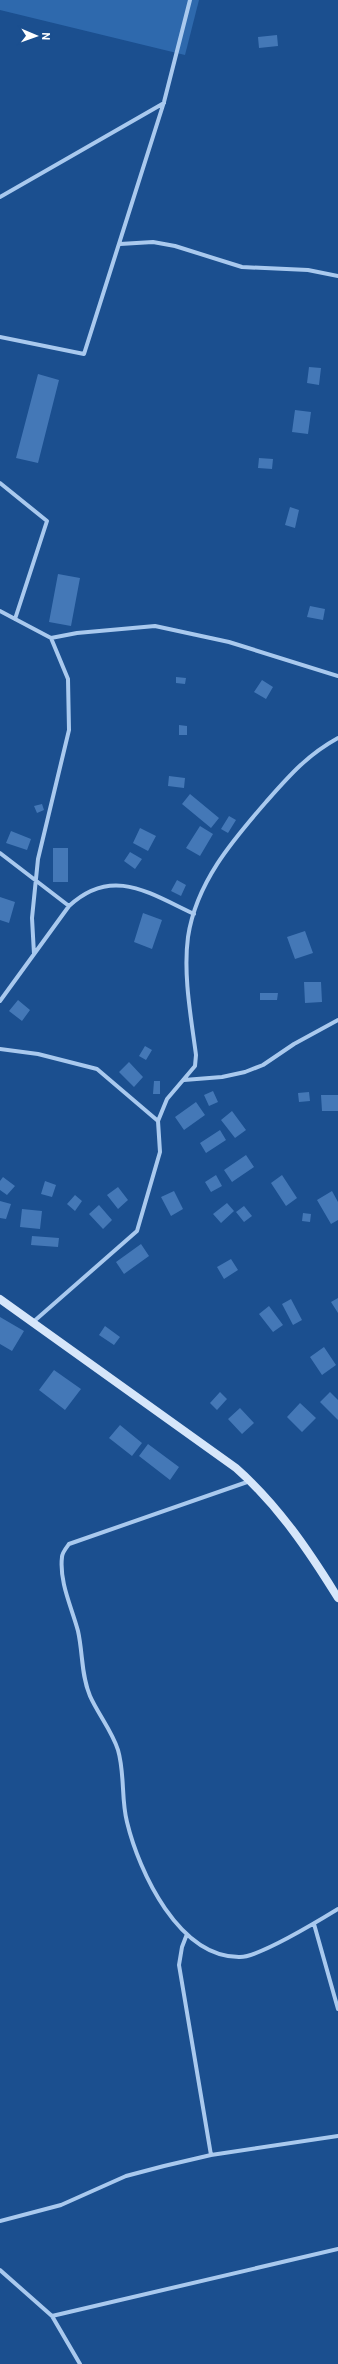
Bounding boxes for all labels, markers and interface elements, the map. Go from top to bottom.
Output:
north arrow [16,16,56,56]
text: N [39,32,52,41]

